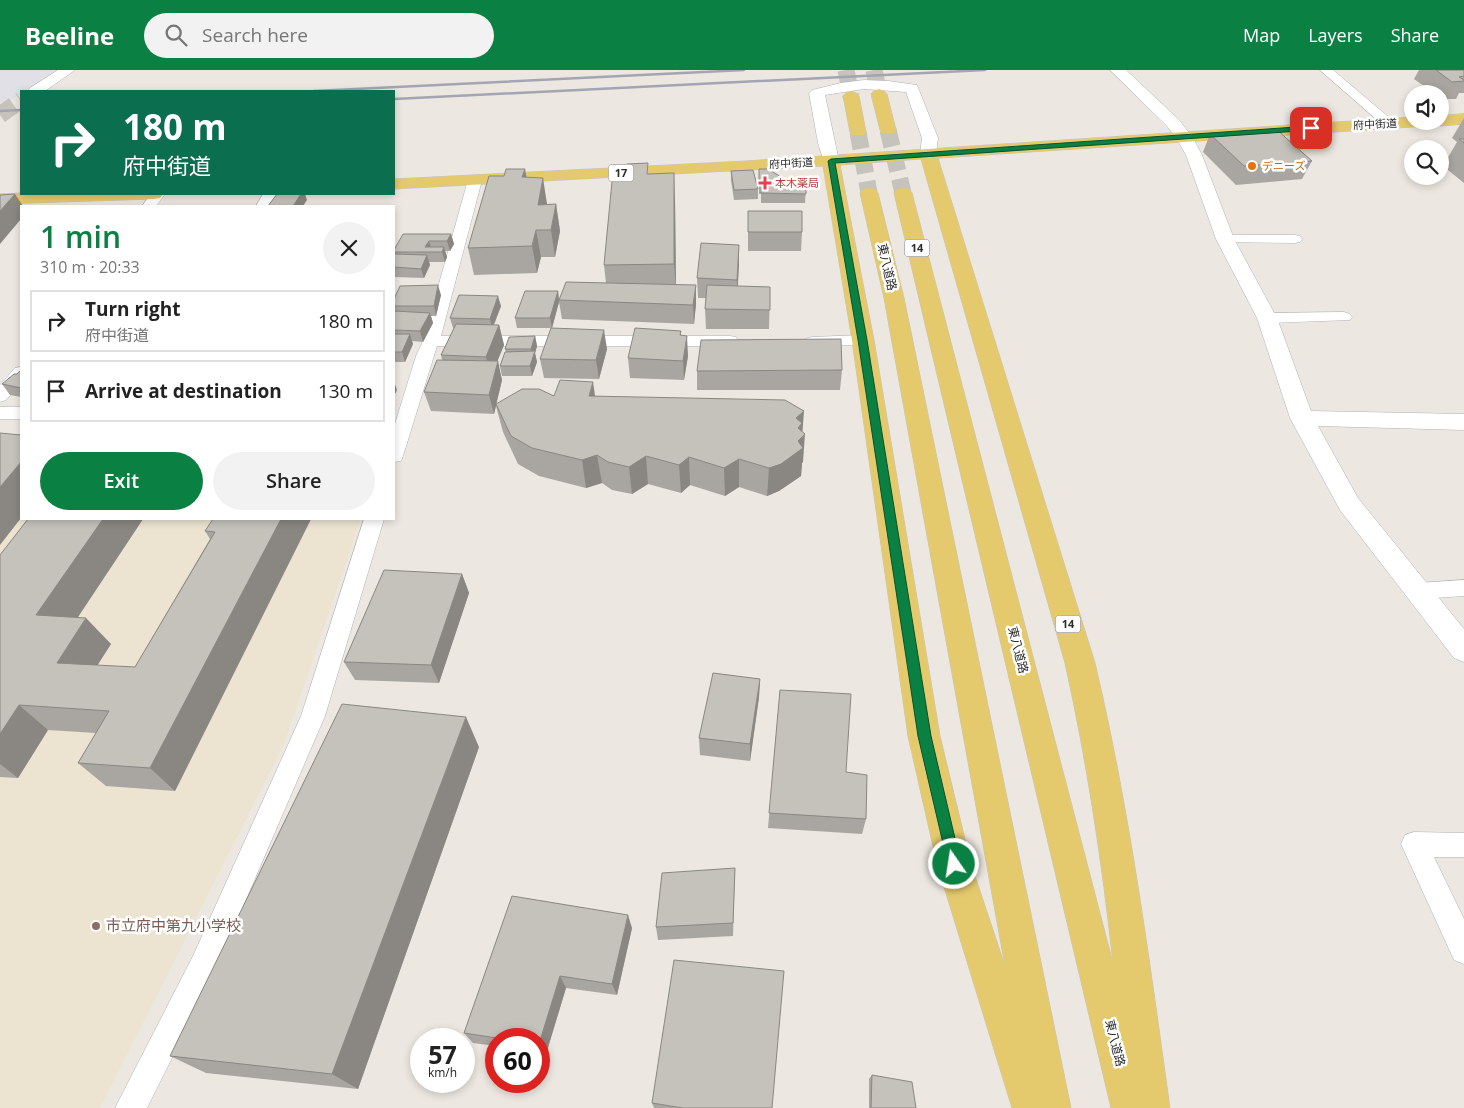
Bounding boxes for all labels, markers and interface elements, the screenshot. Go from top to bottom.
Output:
search box [144,13,494,58]
text: Beeline [25,19,114,52]
icon: search [162,21,190,49]
text: Search here [202,22,308,48]
text: Map [1243,23,1280,47]
text: Layers [1308,23,1363,47]
text: Share [1391,23,1439,47]
map controls [1404,85,1449,185]
button: sound [1404,85,1449,130]
text: 180 m [123,103,227,150]
pin [1290,107,1332,149]
icon: right [40,110,105,175]
icon: arrive [1297,114,1325,142]
street label: 府中街道 [1353,115,1397,132]
button: search [1404,140,1449,185]
text: 府中街道 [123,150,211,180]
street label: 府中街道 [769,154,813,171]
place label: デニーズ [1262,158,1305,173]
marker: デニーズ [1246,160,1258,172]
road number: 17 [608,165,634,182]
place label: 本木薬局 [775,175,819,190]
marker: 本木薬局 [759,177,771,189]
text: 1 min [40,216,121,257]
button: close [323,222,375,274]
road number: 14 [904,240,930,257]
street label: 東八道路 [874,242,901,292]
text: 310 m · 20:33 [40,256,140,278]
text: Turn right [85,296,180,322]
icon: right [42,307,70,335]
text: 180 m [318,308,373,334]
text: 府中街道 [85,324,149,346]
icon: arrive [42,377,70,405]
text: Arrive at destination [85,378,282,404]
text: 130 m [318,378,373,404]
button: Exit [40,452,203,510]
button: Share [213,452,375,510]
road number: 14 [1056,616,1080,632]
street label: 東八道路 [1004,625,1033,675]
position arrow [927,837,979,889]
place label: 市立府中第九小学校 [106,915,241,935]
marker: 市立府中第九小学校 [90,920,102,932]
street label: 東八道路 [1101,1018,1130,1068]
speed limit sign: 60 [485,1028,550,1093]
text: 57 [428,1037,457,1071]
text: km/h [428,1064,457,1081]

